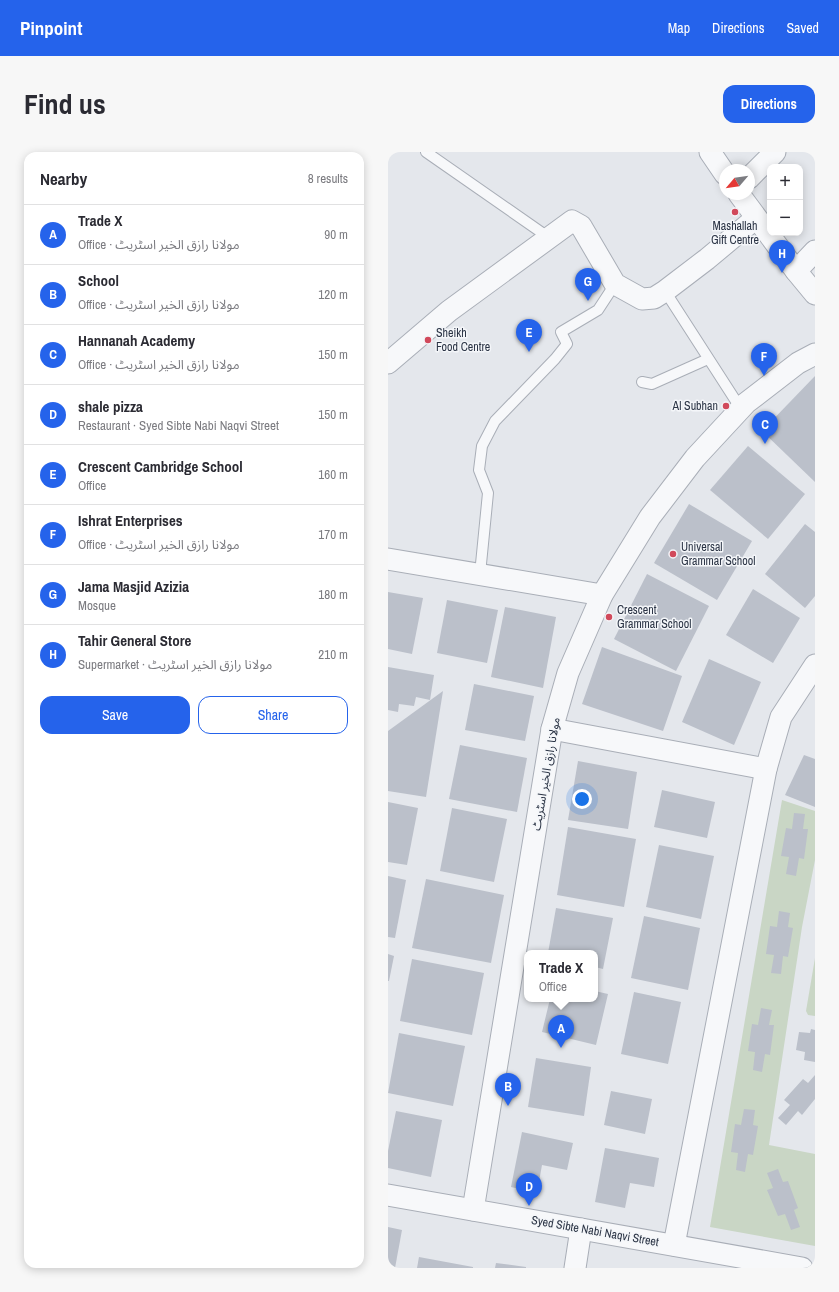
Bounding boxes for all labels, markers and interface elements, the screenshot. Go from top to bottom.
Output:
text: Pinpoint [20,15,82,41]
text: Map [668,19,690,37]
text: Directions [712,19,764,37]
text: Saved [786,19,819,37]
text: Find us [24,85,106,123]
button: Directions [723,85,815,123]
north arrow [719,164,755,200]
map controls [767,164,803,236]
button: + [767,164,803,200]
text: Nearby [40,167,87,190]
text: 8 results [308,170,348,187]
button: − [767,200,803,236]
marker: Mashallah Gift Centre [730,207,740,217]
text: Trade X [78,210,122,231]
place label: Mashallah Gift Centre [711,218,759,248]
text: A [49,226,57,243]
text: 90 m [324,226,348,243]
text: Office · مولانا رازق الخیر اسٹریٹ [78,236,240,253]
pin: H [769,240,795,273]
pin: G [575,268,601,301]
text: School [78,270,119,291]
text: B [49,286,57,303]
text: 120 m [318,286,348,303]
text: Office · مولانا رازق الخیر اسٹریٹ [78,296,240,313]
pin: E [516,319,542,352]
place label: Sheikh Food Centre [436,325,490,355]
text: Hannanah Academy [78,330,195,351]
marker: Sheikh Food Centre [423,335,433,345]
pin: F [751,343,777,376]
text: C [49,346,57,363]
text: 150 m [318,346,348,363]
text: Office · مولانا رازق الخیر اسٹریٹ [78,356,240,373]
text: shale pizza [78,396,143,417]
place label: Al Subhan [672,398,718,414]
marker: Al Subhan [721,401,731,411]
text: D [49,406,57,423]
text: 150 m [318,406,348,423]
pin: C [752,411,778,444]
text: Restaurant · Syed Sibte Nabi Naqvi Street [78,417,279,434]
text: Crescent Cambridge School [78,456,243,477]
text: E [49,466,57,483]
text: 160 m [318,466,348,483]
text: Office [78,477,106,494]
text: Ishrat Enterprises [78,510,183,531]
text: F [50,526,56,543]
text: 170 m [318,526,348,543]
text: Office · مولانا رازق الخیر اسٹریٹ [78,536,240,553]
place label: Universal Grammar School [681,539,755,569]
marker: Universal Grammar School [668,549,678,559]
text: Jama Masjid Azizia [78,576,189,597]
text: G [49,586,57,603]
text: 180 m [318,586,348,603]
text: Mosque [78,597,116,614]
place label: Crescent Grammar School [617,602,691,632]
marker: Crescent Grammar School [604,612,614,622]
text: Tahir General Store [78,630,191,651]
text: H [49,646,57,663]
text: 210 m [318,646,348,663]
text: Supermarket · مولانا رازق الخیر اسٹریٹ [78,656,272,673]
button: Save [40,696,190,734]
button: Share [198,696,348,734]
street label: مولانا رازق الخیر اسٹریٹ [528,716,564,832]
your location [572,789,592,809]
popup [524,950,598,1002]
text: Trade X [539,957,583,978]
text: Office [539,978,567,995]
pin: A [548,1015,574,1048]
pin: B [495,1073,521,1106]
pin: D [516,1173,542,1206]
street label: Syed Sibte Nabi Naqvi Street [530,1212,660,1250]

